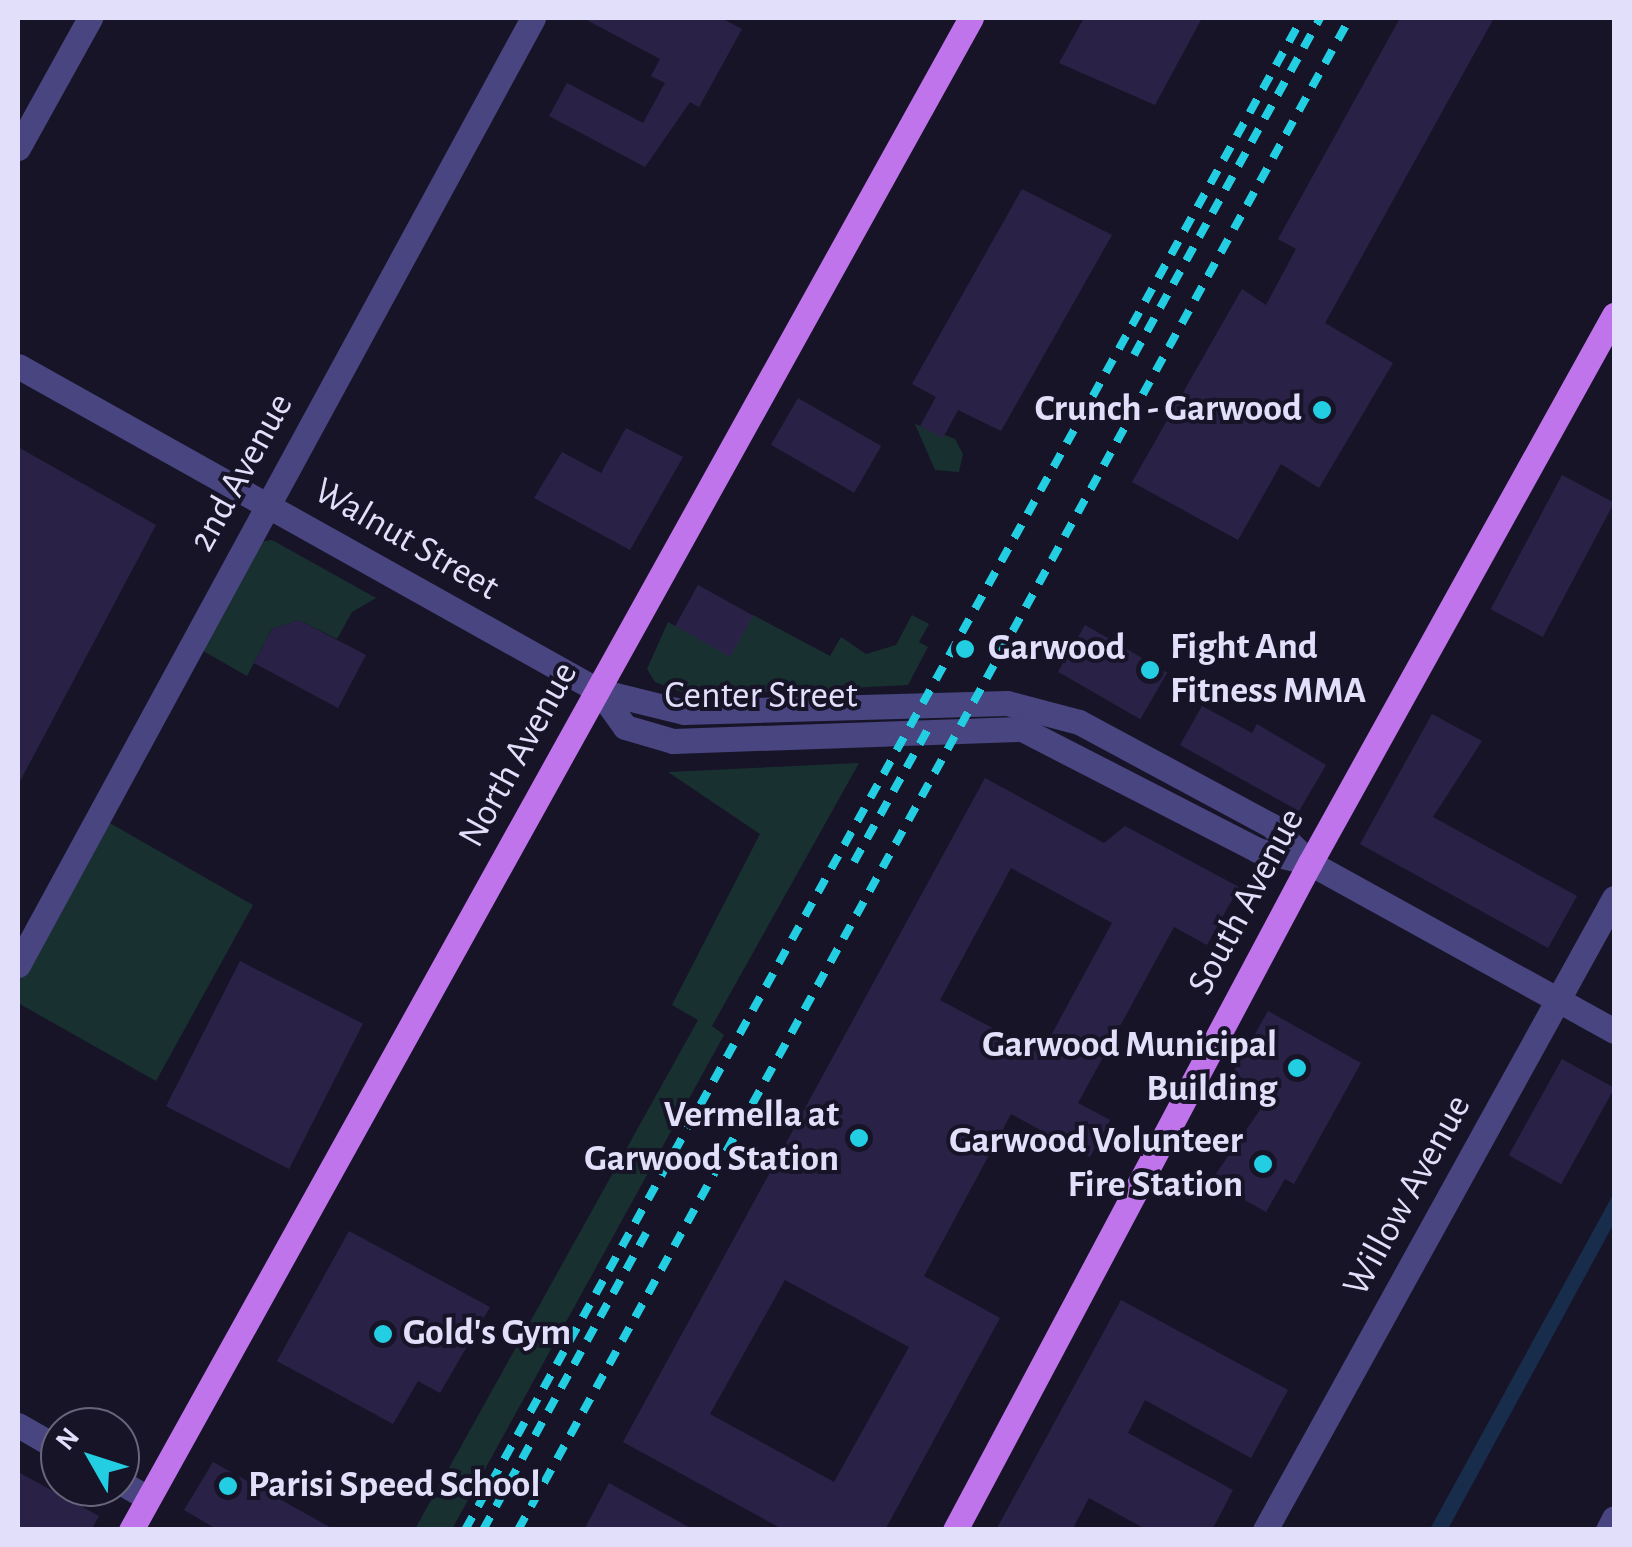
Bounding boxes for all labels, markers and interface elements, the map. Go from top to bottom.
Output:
street label: 2nd Avenue [180,386,304,560]
place label: Crunch - Garwood [1035,387,1302,433]
marker: Crunch - Garwood [1311,399,1333,421]
street label: Walnut Street [306,469,506,611]
place label: Fight And Fitness MMA [1170,625,1366,714]
place label: Garwood [988,626,1125,672]
marker: Garwood [952,636,978,662]
street label: North Avenue [449,654,589,856]
marker: Fight And Fitness MMA [1139,659,1161,681]
street label: Center Street [664,674,858,720]
street label: South Avenue [1179,801,1315,1003]
place label: Garwood Municipal Building [982,1023,1277,1112]
marker: Garwood Municipal Building [1286,1057,1308,1079]
street label: Willow Avenue [1334,1088,1482,1304]
place label: Vermella at Garwood Station [584,1093,839,1182]
place label: Garwood Volunteer Fire Station [949,1119,1243,1208]
marker: Vermella at Garwood Station [848,1127,870,1149]
marker: Garwood Volunteer Fire Station [1252,1153,1274,1175]
place label: Gold's Gym [403,1311,571,1357]
marker: Gold's Gym [372,1323,394,1345]
north arrow [40,1407,140,1507]
text: N [51,1423,85,1456]
place label: Parisi Speed School [248,1463,540,1509]
marker: Parisi Speed School [217,1475,239,1497]

